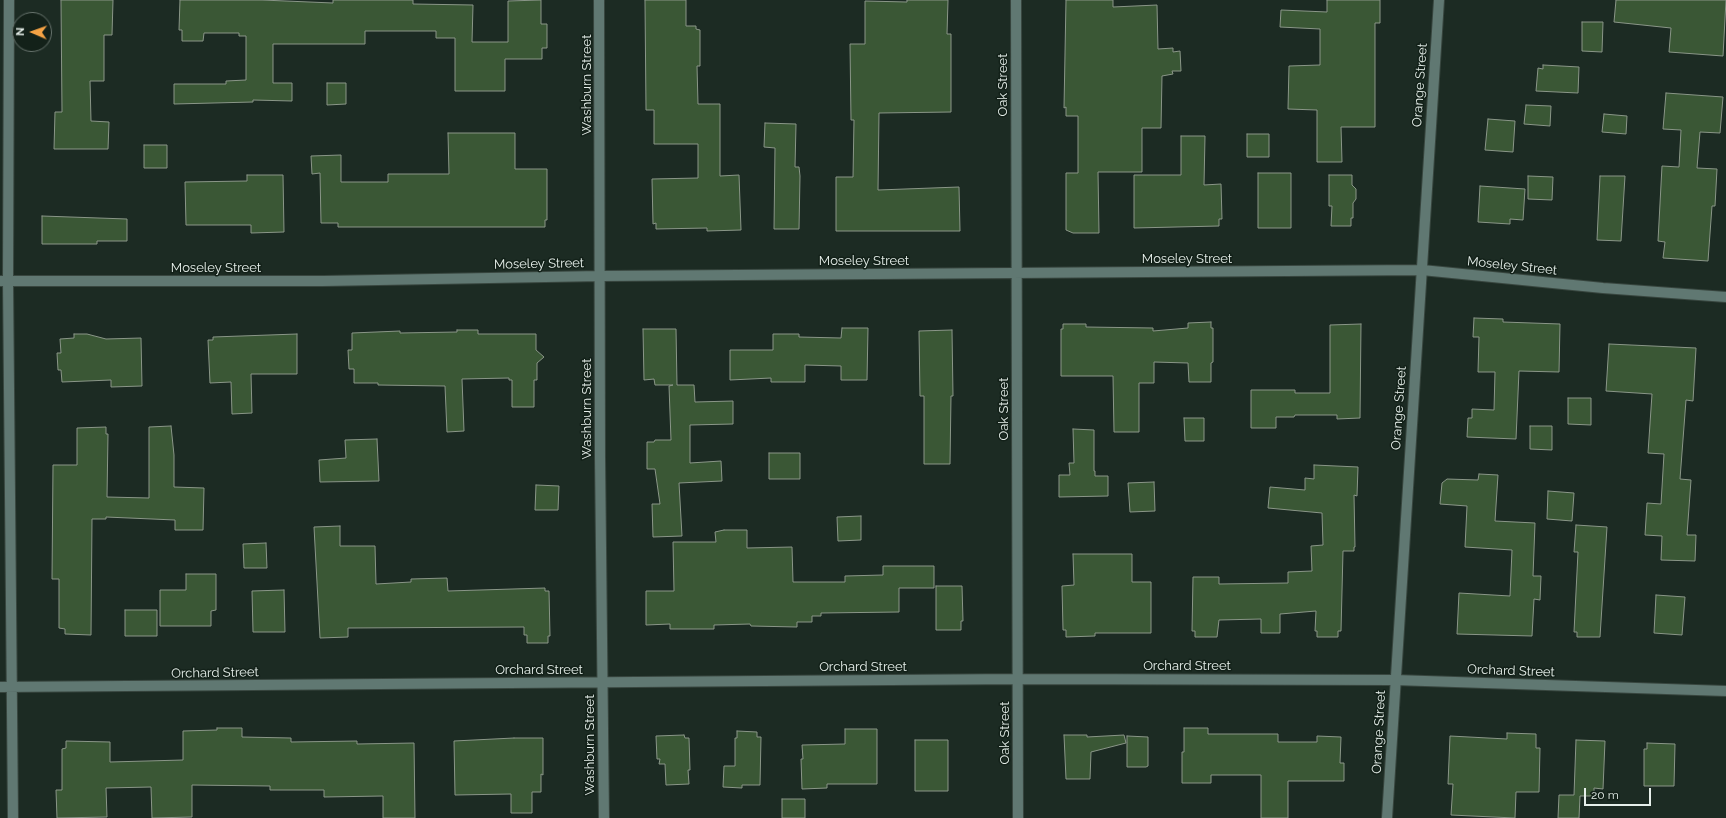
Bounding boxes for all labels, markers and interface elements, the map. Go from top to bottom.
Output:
north arrow [12,12,52,52]
text: N [14,27,27,36]
street label: Washburn Street [579,34,595,136]
street label: Orange Street [1409,43,1431,127]
street label: Oak Street [995,53,1011,117]
street label: Moseley Street [1142,251,1232,267]
street label: Moseley Street [819,253,909,269]
street label: Moseley Street [1466,254,1558,278]
street label: Moseley Street [494,255,584,273]
street label: Moseley Street [171,260,261,276]
street label: Washburn Street [579,358,595,460]
street label: Orange Street [1388,366,1410,450]
street label: Oak Street [996,377,1012,441]
street label: Orchard Street [1143,658,1231,674]
street label: Orchard Street [819,659,907,675]
street label: Orchard Street [495,662,583,678]
street label: Orchard Street [1467,662,1555,680]
street label: Orchard Street [171,664,259,682]
street label: Orange Street [1369,690,1389,774]
street label: Washburn Street [582,694,598,796]
street label: Oak Street [997,701,1013,765]
scale bar [1586,780,1653,806]
text: 20 m [1591,788,1619,802]

